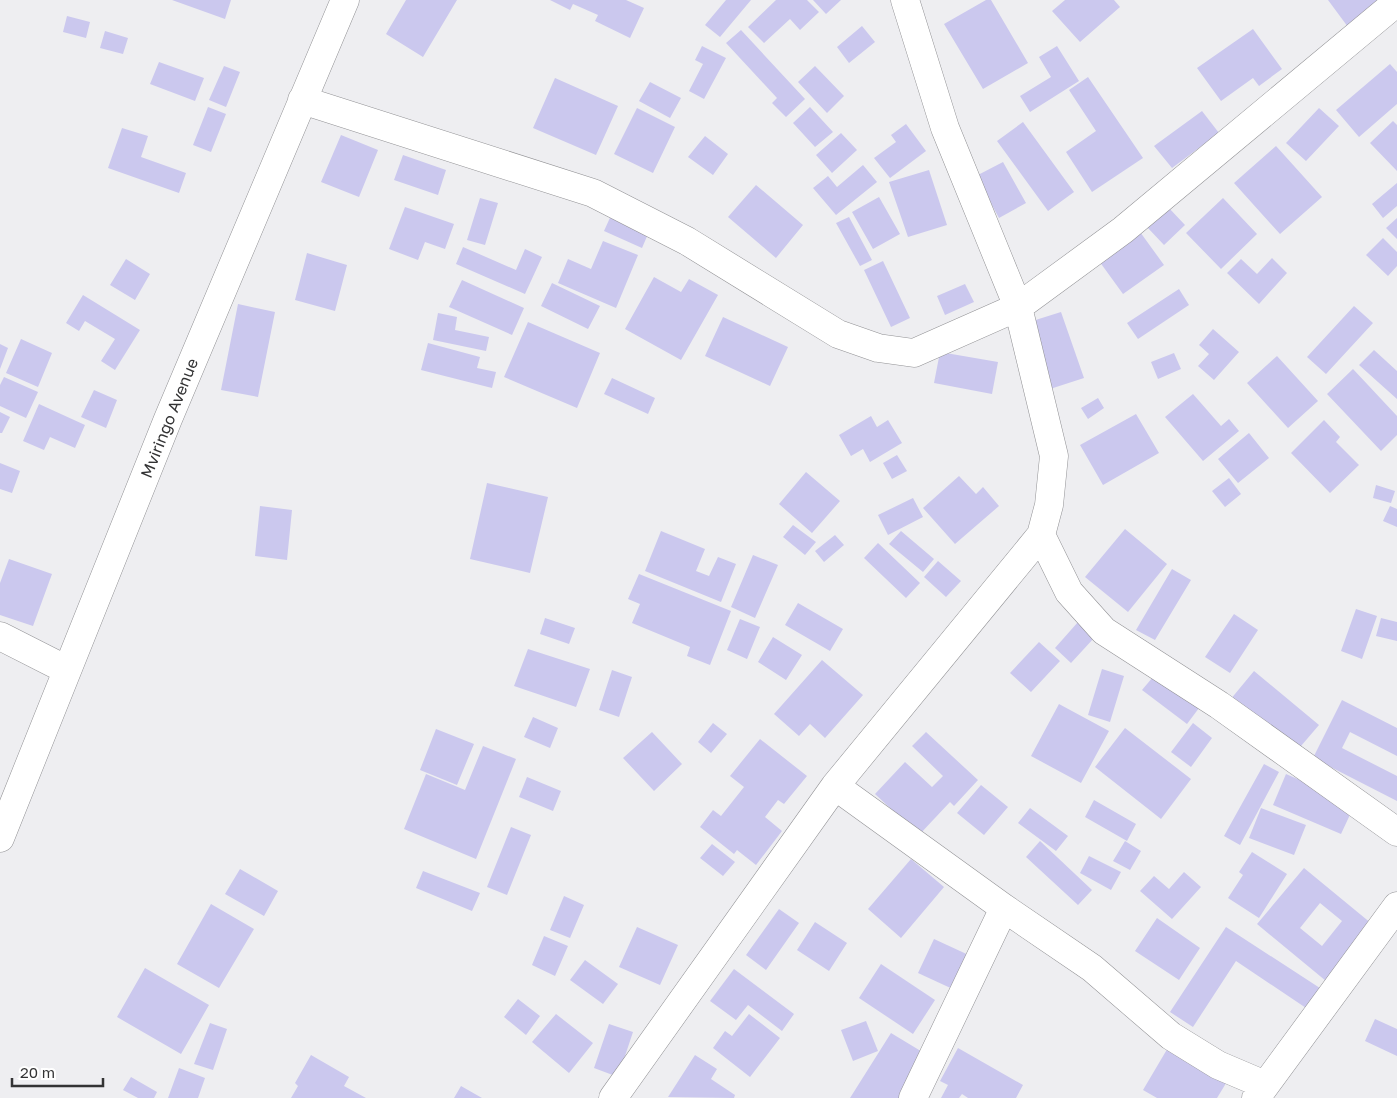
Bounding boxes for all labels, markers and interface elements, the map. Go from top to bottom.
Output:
street label: Mviringo Avenue [136,355,202,481]
scale bar [12,1056,104,1088]
text: 20 m [20,1063,55,1081]

